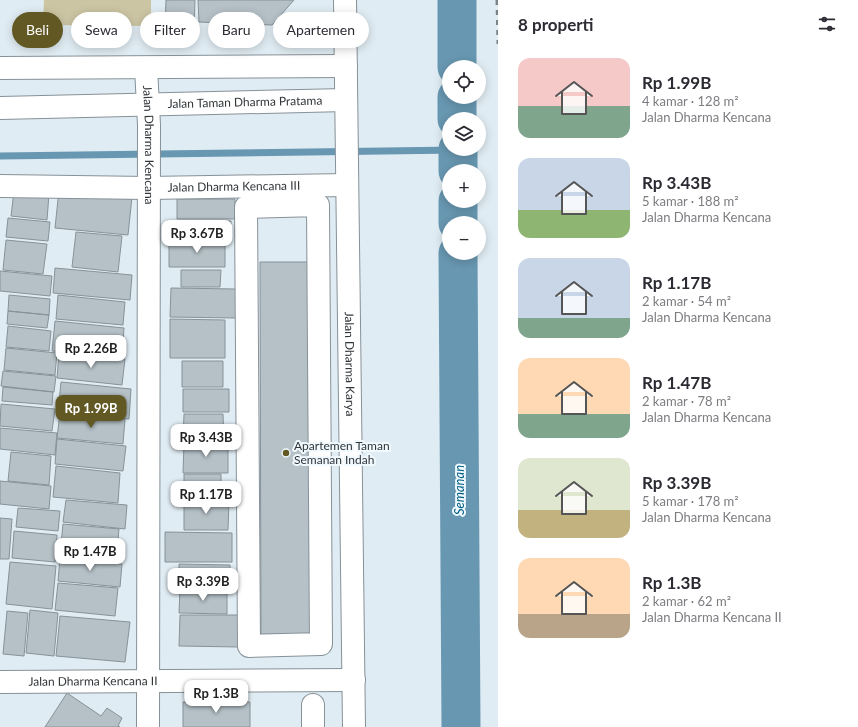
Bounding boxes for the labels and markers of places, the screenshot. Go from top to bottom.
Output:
pin: Rp 3.67B [156,220,238,254]
pin: Rp 2.26B [50,335,132,369]
pin: Rp 1.99B [50,395,132,429]
pin: Rp 3.43B [165,424,247,458]
place label: Apartemen Taman Semanan Indah [294,438,390,467]
marker: Apartemen Taman Semanan Indah [281,448,291,458]
pin: Rp 1.17B [165,481,247,515]
pin: Rp 1.47B [49,538,131,572]
pin: Rp 3.39B [162,568,244,602]
pin: Rp 1.3B [179,680,253,714]

